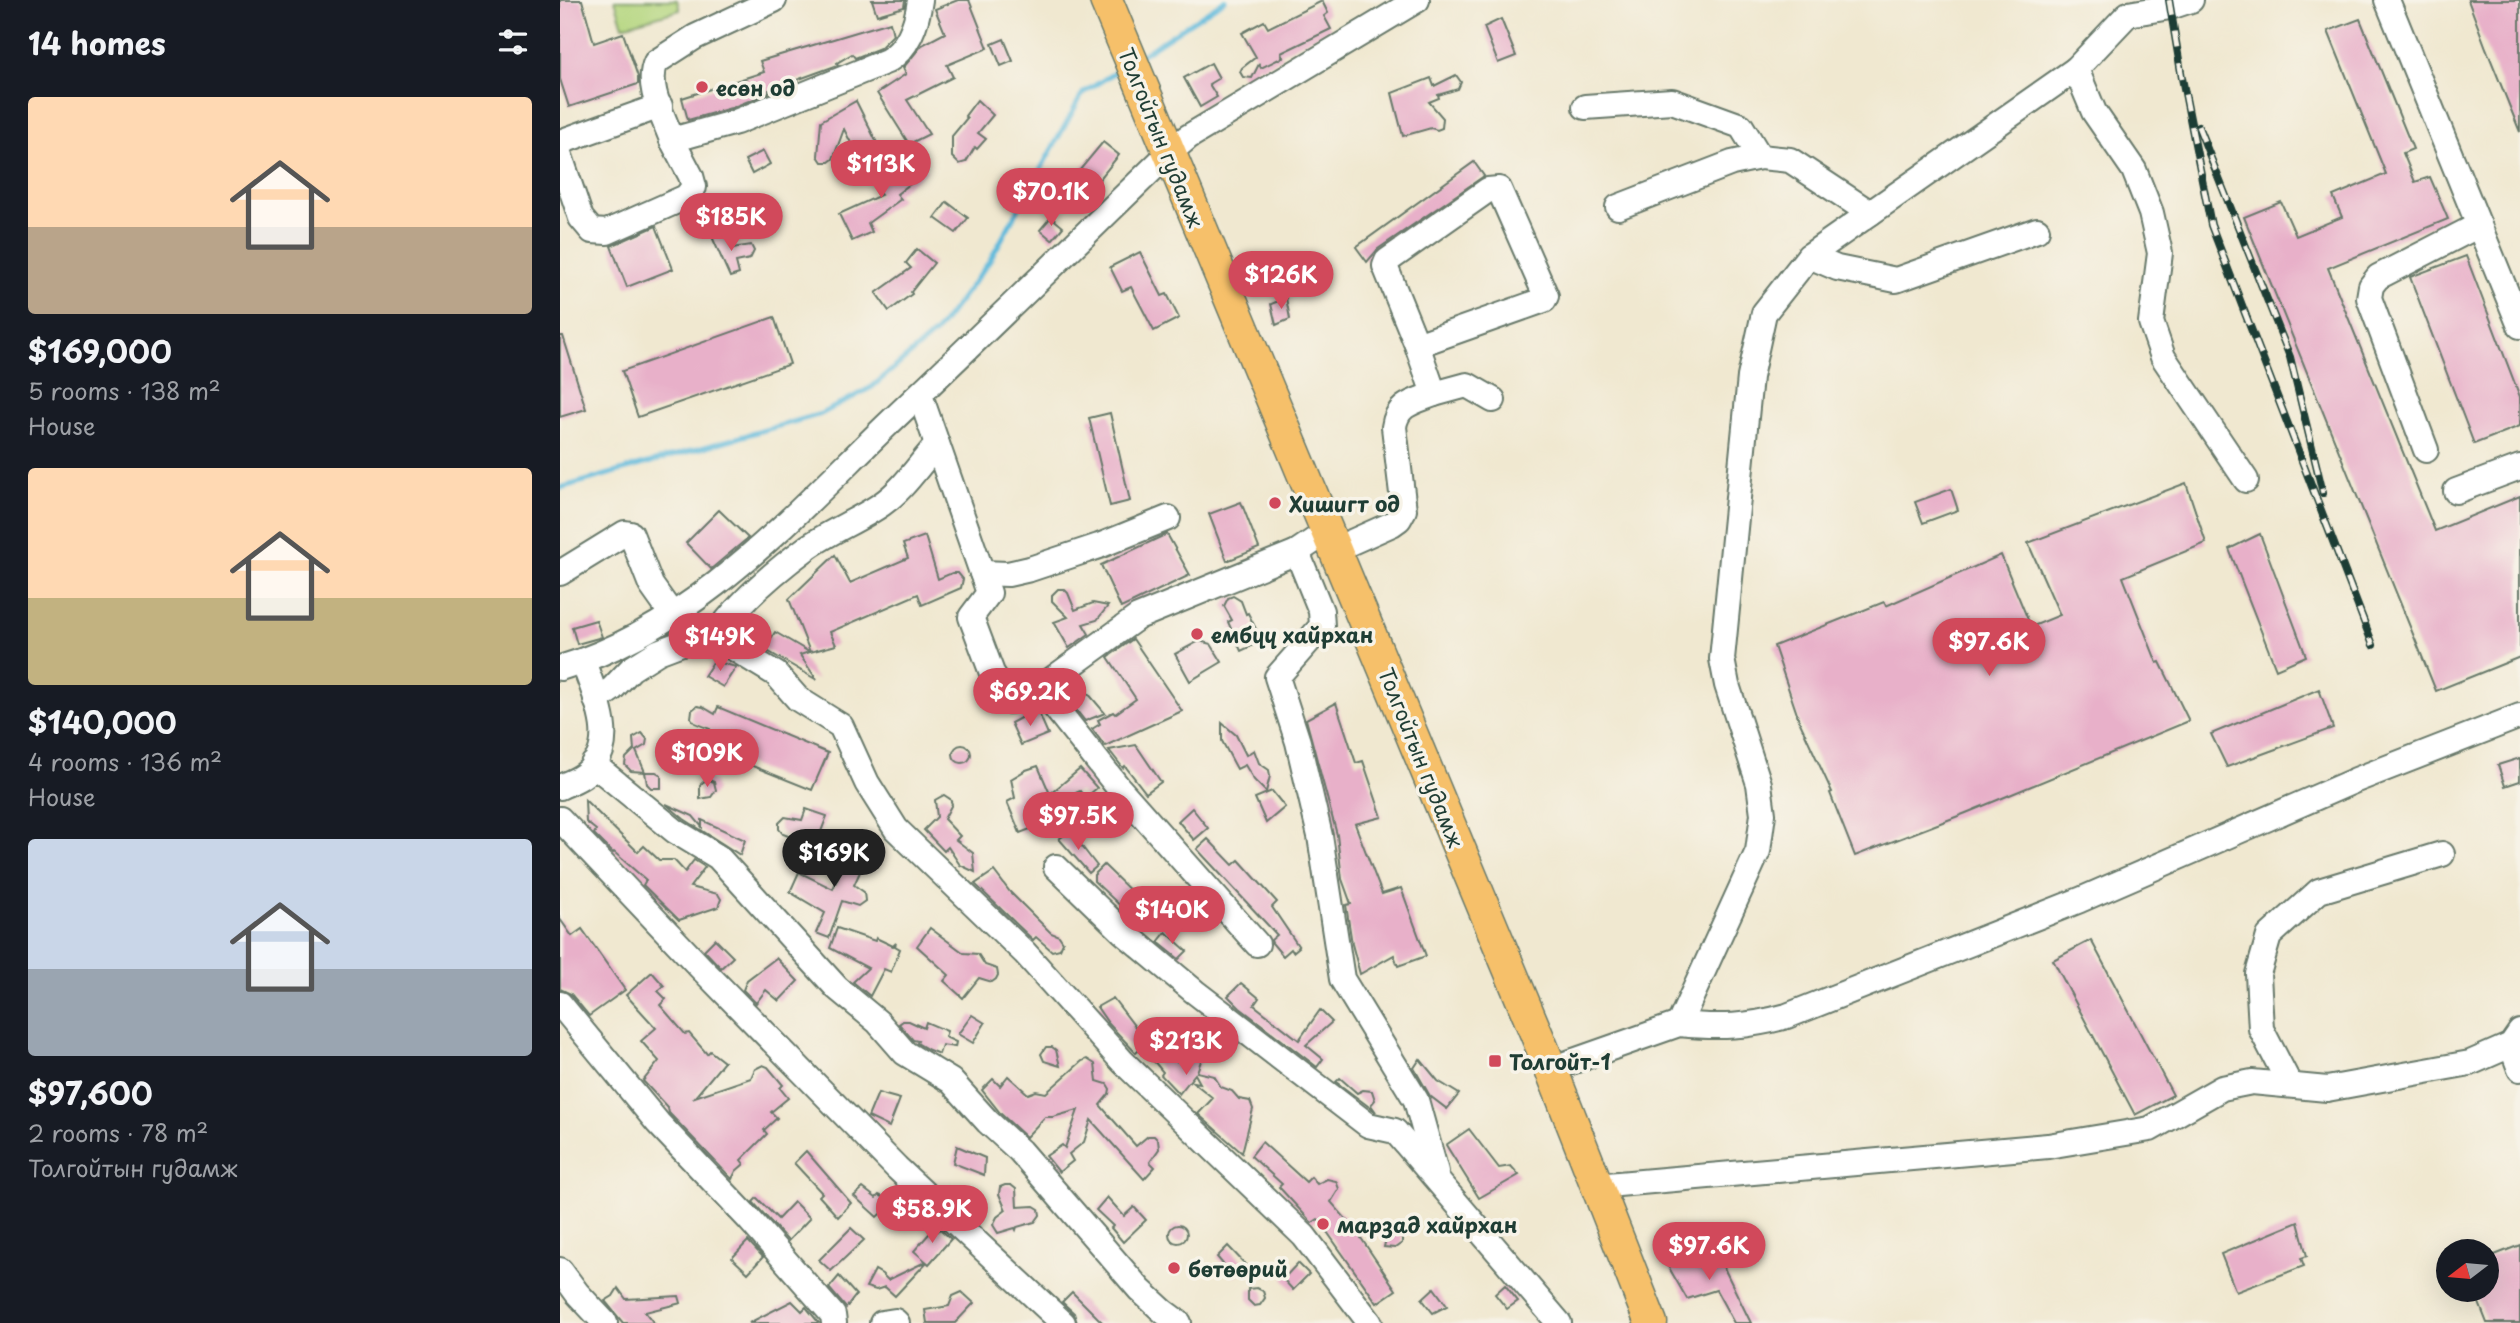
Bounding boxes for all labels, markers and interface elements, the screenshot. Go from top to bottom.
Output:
text: 14 homes [28,20,166,65]
icon: filters [494,23,532,61]
street label: Толгойтын гудамж [1111,42,1213,232]
place label: есөн од [716,71,795,103]
marker: есөн од [694,79,710,95]
pin: $113K [832,140,930,200]
icon: home [217,142,343,268]
text: $113K [847,145,915,180]
pin: $70.1K [994,168,1108,228]
text: $70.1K [1012,173,1090,208]
pin: $185K [682,194,780,253]
text: $185K [696,198,766,233]
pin: $126K [1232,252,1330,311]
text: $126K [1244,256,1318,291]
text: $169,000 [28,328,172,373]
text: 5 rooms · 138 m² [28,373,221,408]
text: House [28,408,95,443]
place label: Хишигт од [1289,487,1400,519]
marker: Хишигт од [1267,495,1283,511]
icon: home [217,513,343,639]
pin: $149K [671,614,769,673]
text: $149K [685,618,755,653]
place label: ембүү хайрхан [1211,618,1373,650]
pin: $97.6K [1932,618,2046,678]
text: $97.6K [1948,623,2030,658]
marker: ембүү хайрхан [1189,626,1205,642]
street label: Толгойтын гудамж [1371,662,1473,852]
pin: $69.2K [973,668,1087,728]
text: $69.2K [989,673,1071,708]
text: $140,000 [28,699,177,744]
pin: $109K [658,730,756,789]
text: $109K [671,734,743,769]
text: 4 rooms · 136 m² [28,744,222,779]
text: House [28,779,95,814]
pin: $97.5K [1021,792,1135,852]
text: $97.5K [1039,797,1117,832]
pin: $169K [785,830,883,889]
text: $169K [798,834,870,869]
icon: home [217,884,343,1010]
pin: $140K [1123,886,1221,946]
text: $140K [1135,891,1209,926]
pin: $213K [1137,1018,1235,1077]
text: $213K [1150,1022,1222,1057]
place label: Толгойт-1 [1509,1045,1611,1077]
marker: Толгойт-1 [1487,1053,1503,1069]
text: $97,600 [28,1070,153,1115]
text: 2 rooms · 78 m² [28,1115,208,1150]
text: Толгойтын гудамж [28,1150,237,1185]
pin: $58.9K [875,1186,989,1245]
text: $58.9K [892,1190,972,1225]
place label: марзад хайрхан [1337,1208,1517,1240]
marker: марзад хайрхан [1315,1216,1331,1232]
pin: $97.6K [1652,1222,1766,1282]
text: $97.6K [1668,1227,1750,1262]
north arrow [2436,1239,2499,1302]
map controls [2436,1239,2499,1302]
place label: бөтөөрий [1188,1252,1288,1284]
marker: бөтөөрий [1166,1260,1182,1276]

